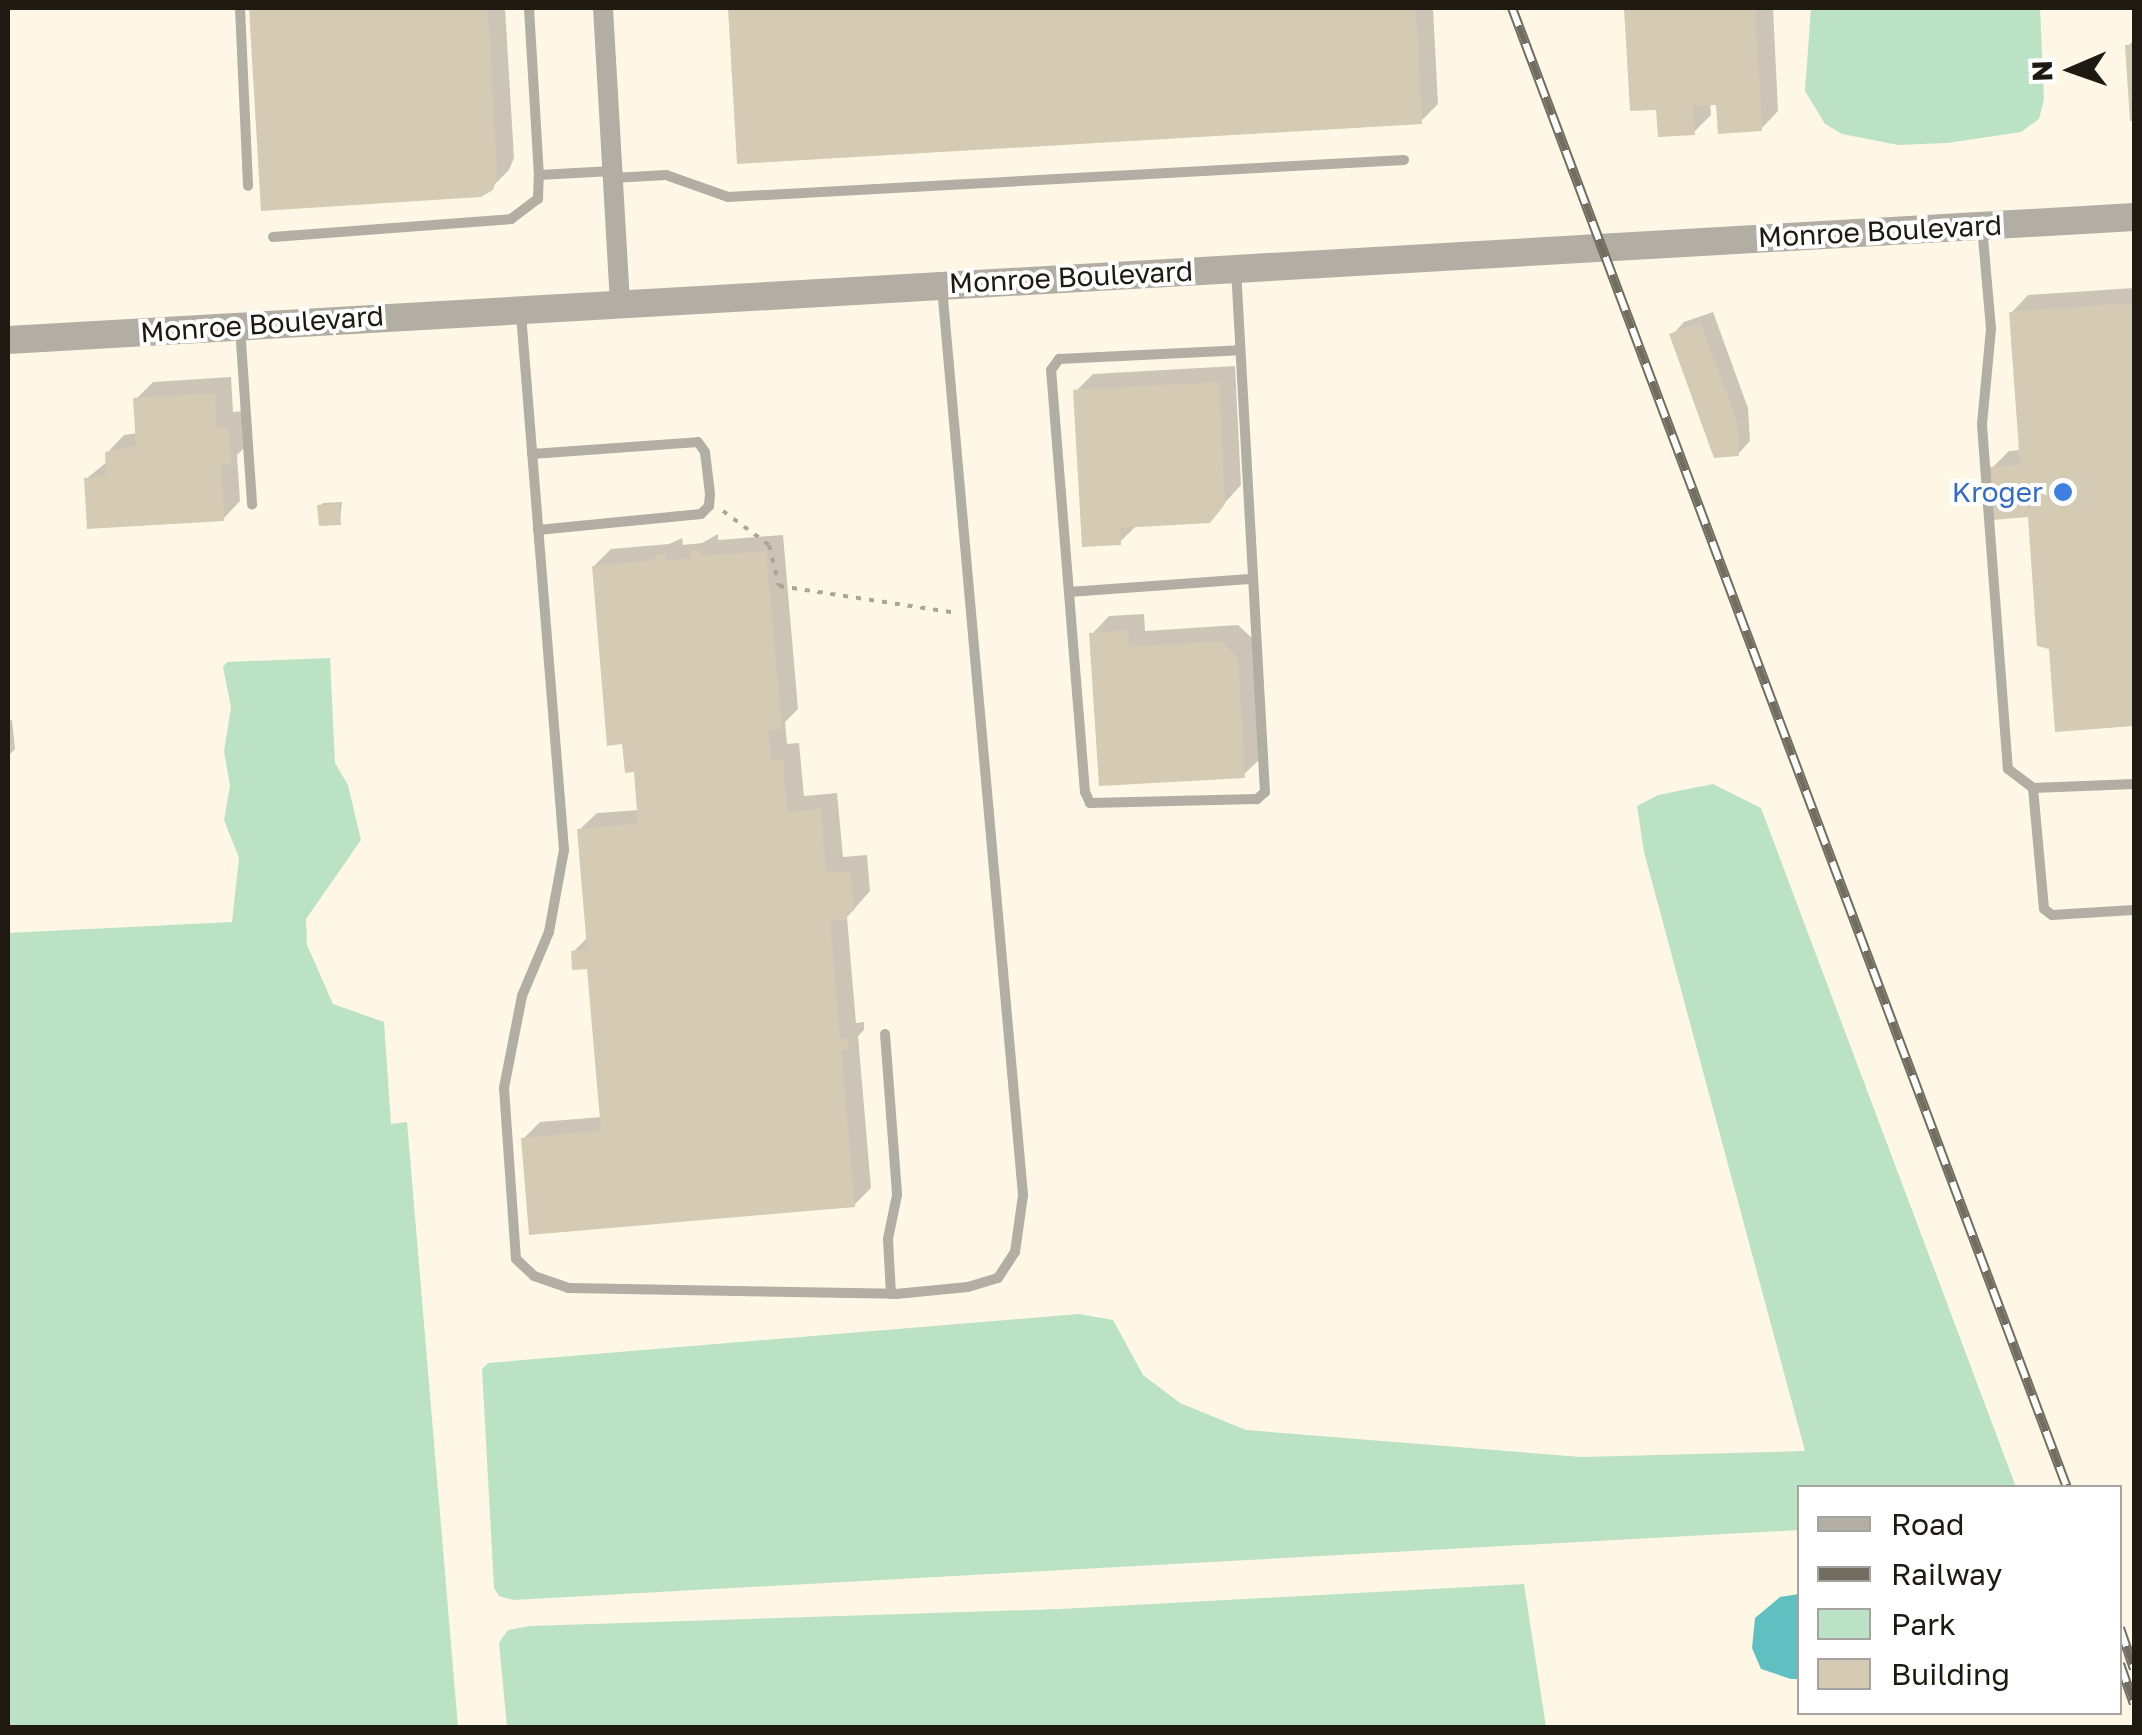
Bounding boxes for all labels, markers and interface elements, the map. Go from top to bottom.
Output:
north arrow [2022,20,2122,120]
text: N [2025,60,2058,82]
street label: Monroe Boulevard [1757,208,2003,254]
street label: Monroe Boulevard [948,254,1194,300]
street label: Monroe Boulevard [139,299,385,349]
place label: Kroger [1952,475,2043,509]
marker: Kroger [2052,481,2074,503]
legend [1797,1485,2122,1715]
text: Road [1891,1506,1965,1542]
text: Railway [1891,1556,2002,1592]
text: Park [1891,1606,1956,1642]
text: Building [1891,1656,2010,1692]

